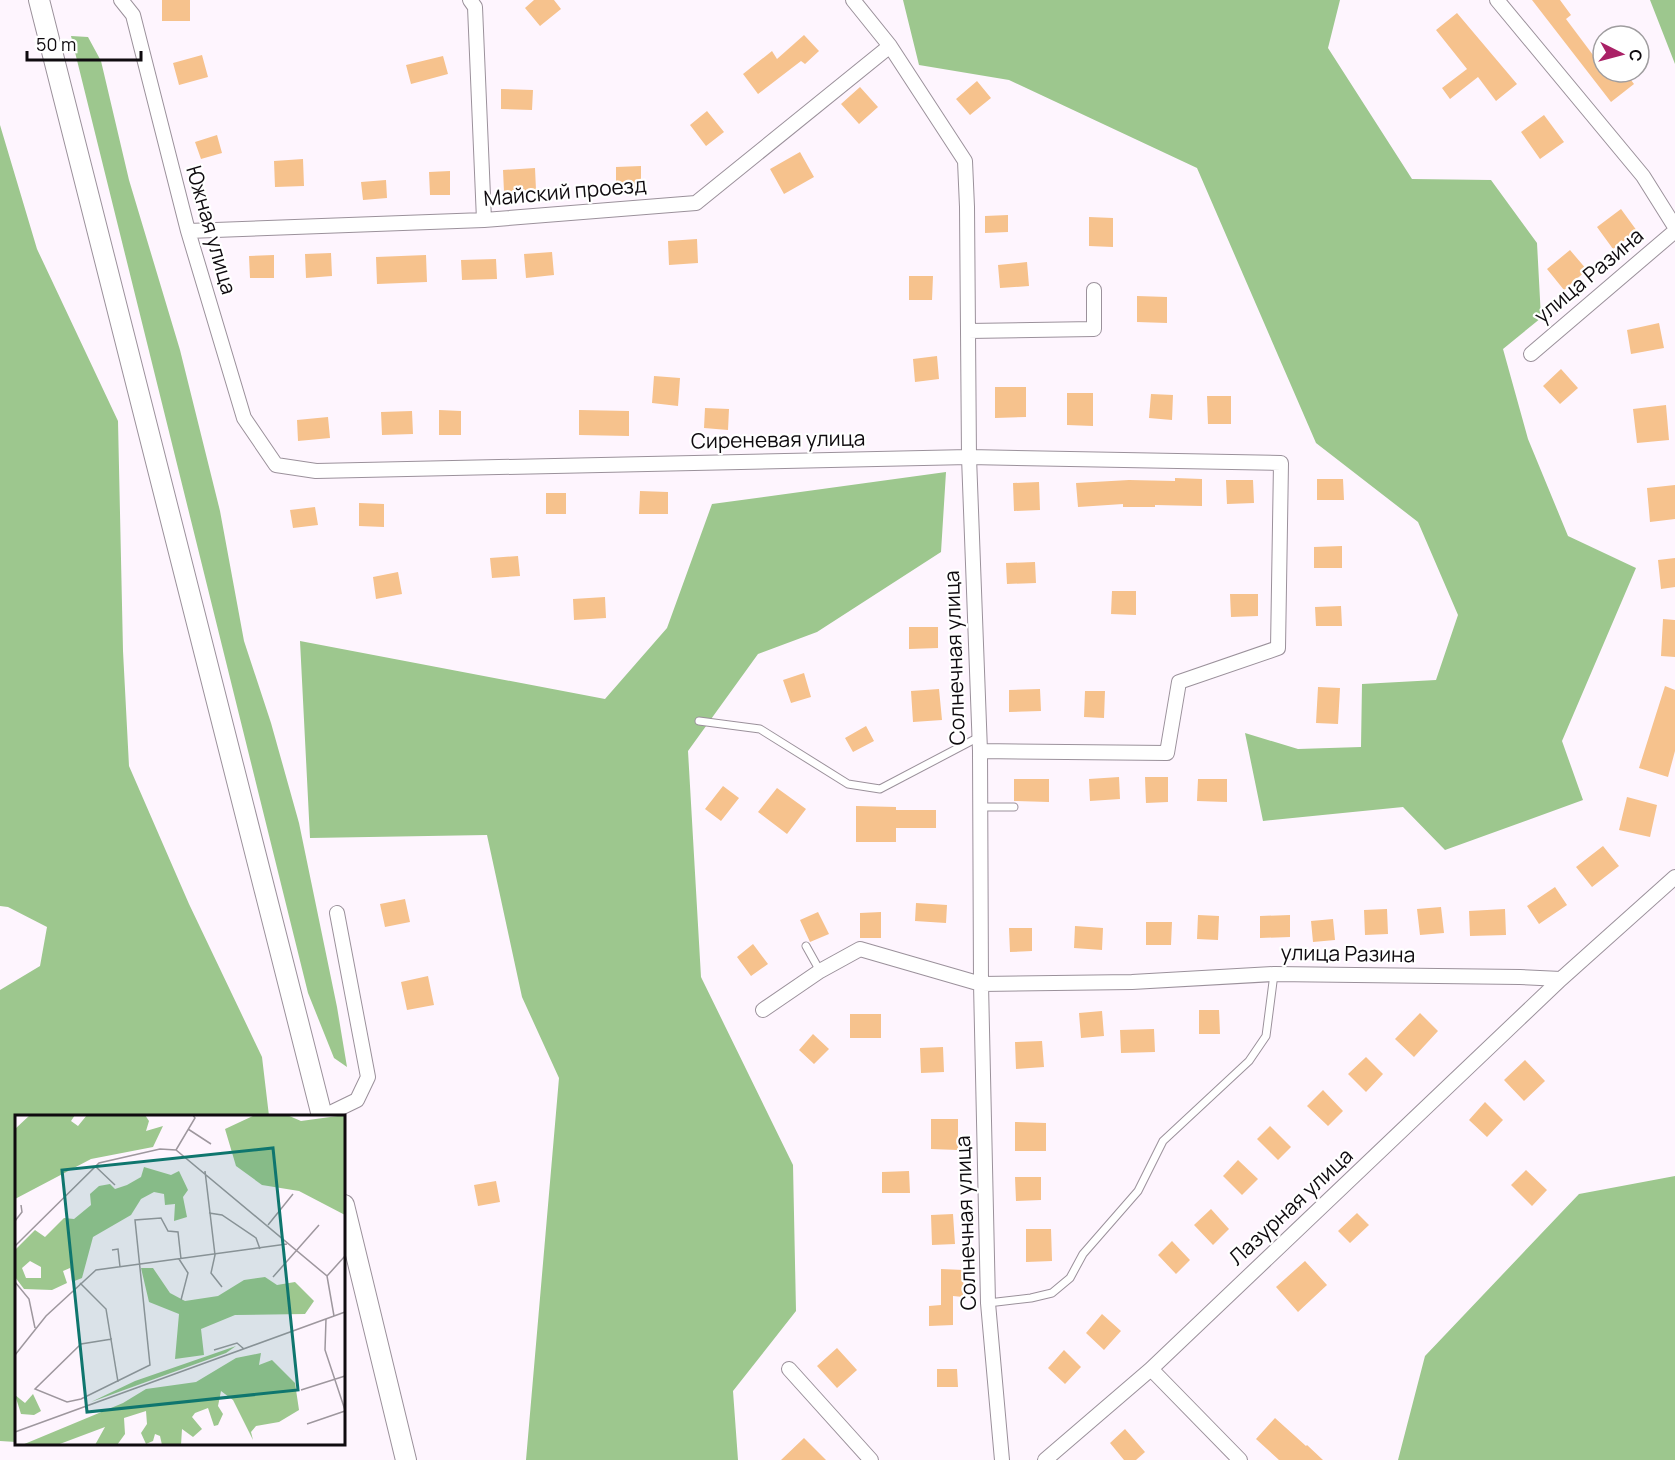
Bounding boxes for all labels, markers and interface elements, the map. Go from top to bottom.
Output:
scale bar [27,24,141,62]
north arrow [1591,24,1651,84]
text: 50 m [36,32,76,56]
text: С [1624,49,1647,63]
street label: Южная улица [180,162,244,297]
street label: Майский проезд [482,170,647,212]
street label: улица Разина [1528,221,1649,329]
street label: Сиреневая улица [691,423,865,455]
street label: Солнечная улица [937,570,971,746]
street label: улица Разина [1281,938,1416,968]
inset map [15,1115,345,1445]
street label: Солнечная улица [948,1135,982,1311]
street label: Лазурная улица [1222,1142,1358,1271]

